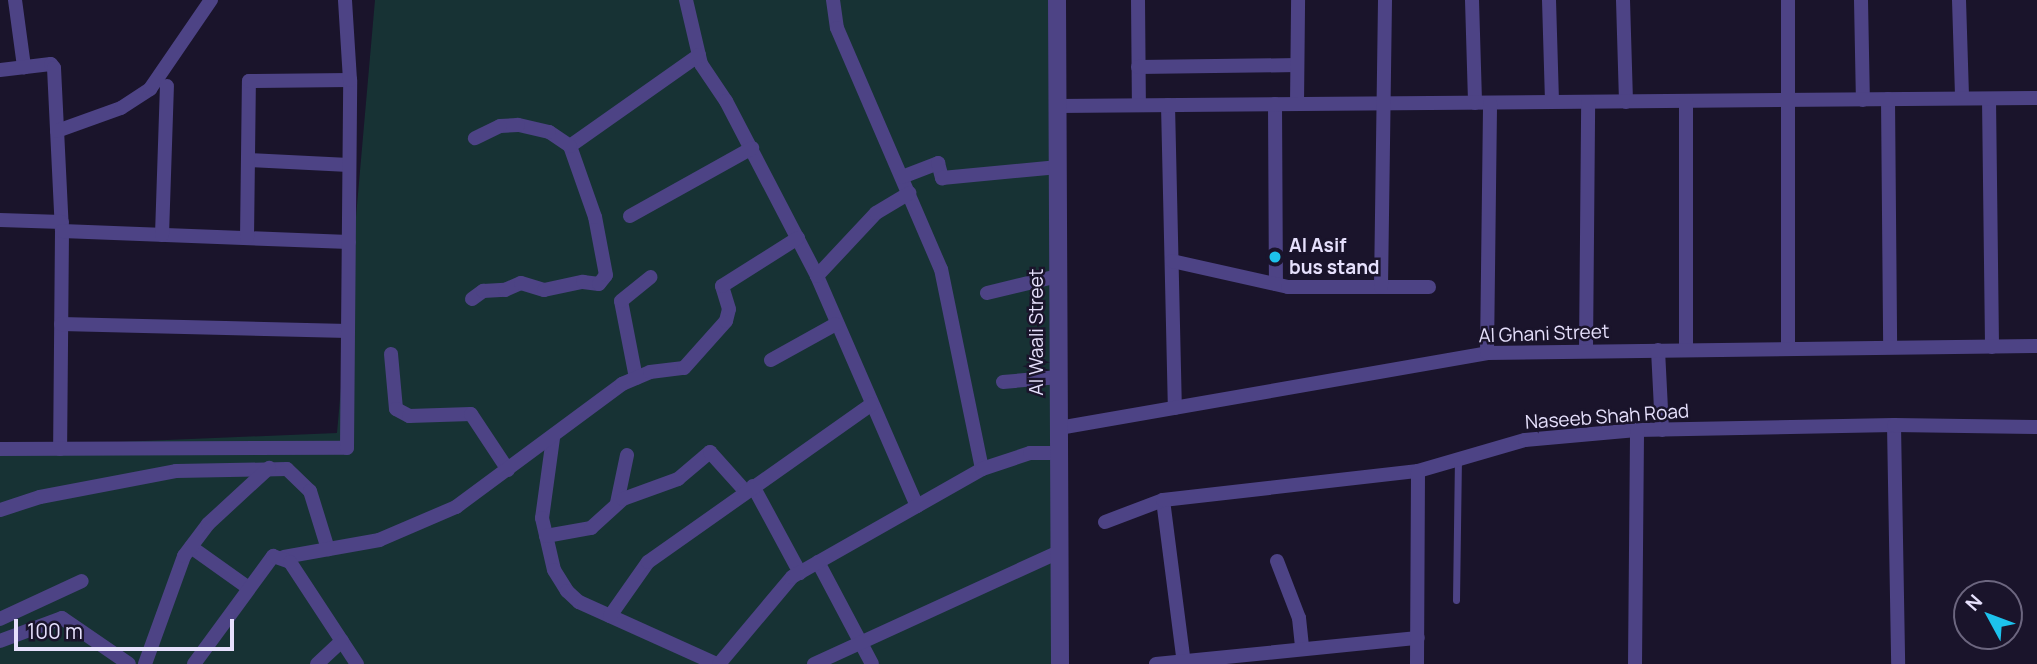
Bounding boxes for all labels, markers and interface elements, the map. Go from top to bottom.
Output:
place label: Al Asif bus stand [1289,235,1380,279]
marker: Al Asif bus stand [1267,249,1283,265]
street label: Al Waali Street [1026,269,1048,395]
street label: Al Ghani Street [1478,320,1610,348]
street label: Naseeb Shah Road [1524,400,1690,434]
north arrow [1953,580,2023,650]
text: N [1959,589,1988,616]
scale bar [18,604,238,648]
text: 100 m [27,617,83,645]

